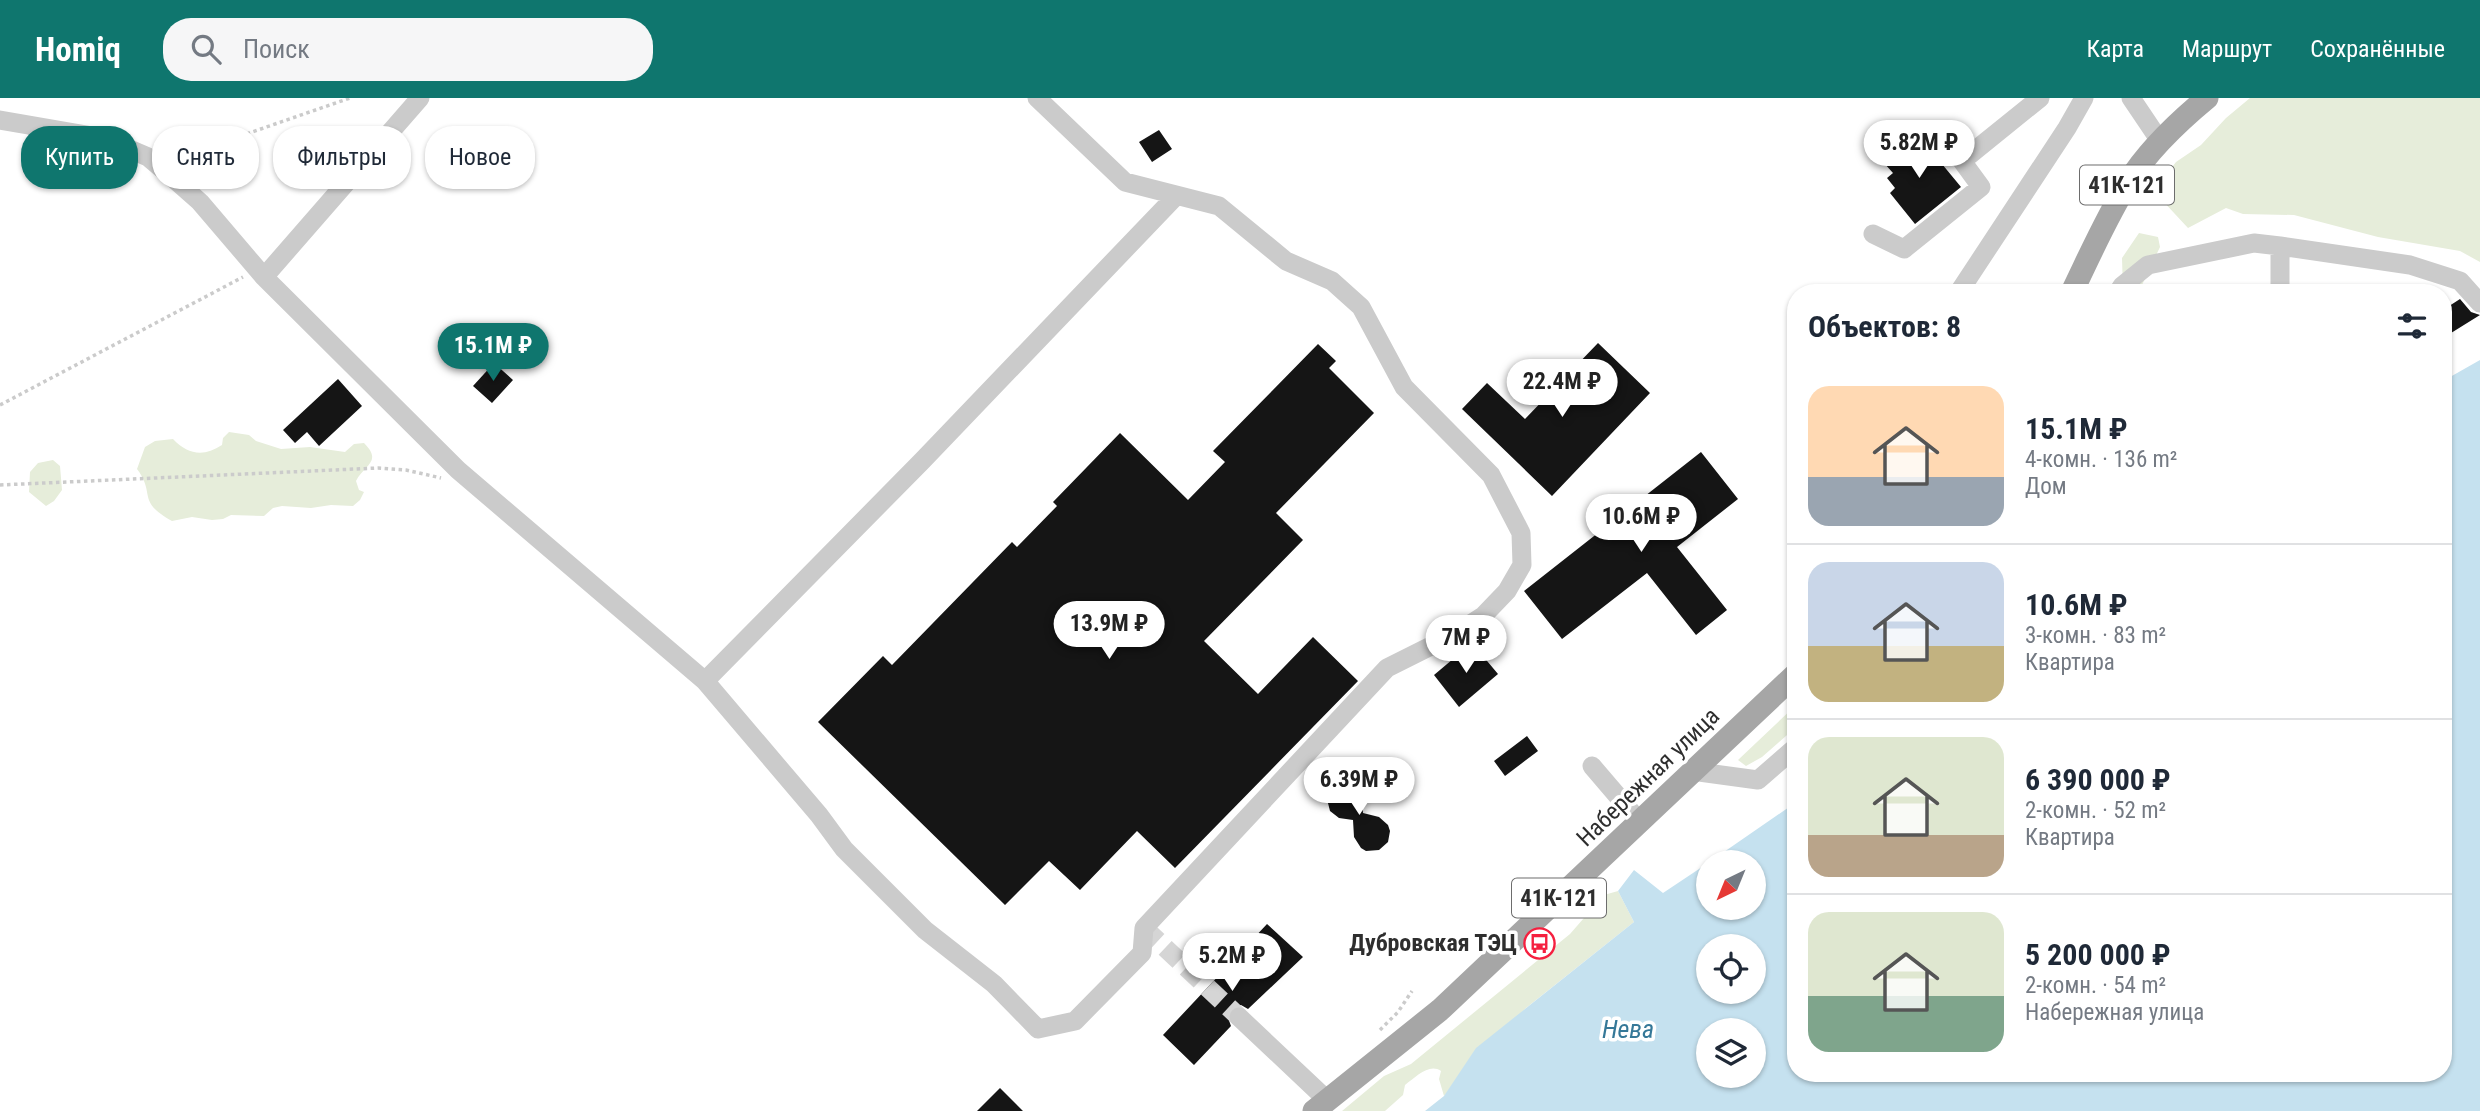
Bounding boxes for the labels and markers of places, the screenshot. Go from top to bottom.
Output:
pin: 5.82M ₽ [1854,120,1984,180]
pin: 15.1M ₽ [428,324,558,383]
pin: 22.4M ₽ [1497,360,1627,419]
pin: 10.6M ₽ [1576,494,1706,554]
pin: 13.9M ₽ [1044,602,1174,661]
pin: 7M ₽ [1425,616,1507,675]
pin: 6.39M ₽ [1294,758,1424,817]
bus stop icon: Дубровская ТЭЦ [1523,926,1557,960]
place label: Дубровская ТЭЦ [1349,929,1517,957]
pin: 5.2M ₽ [1175,934,1289,993]

